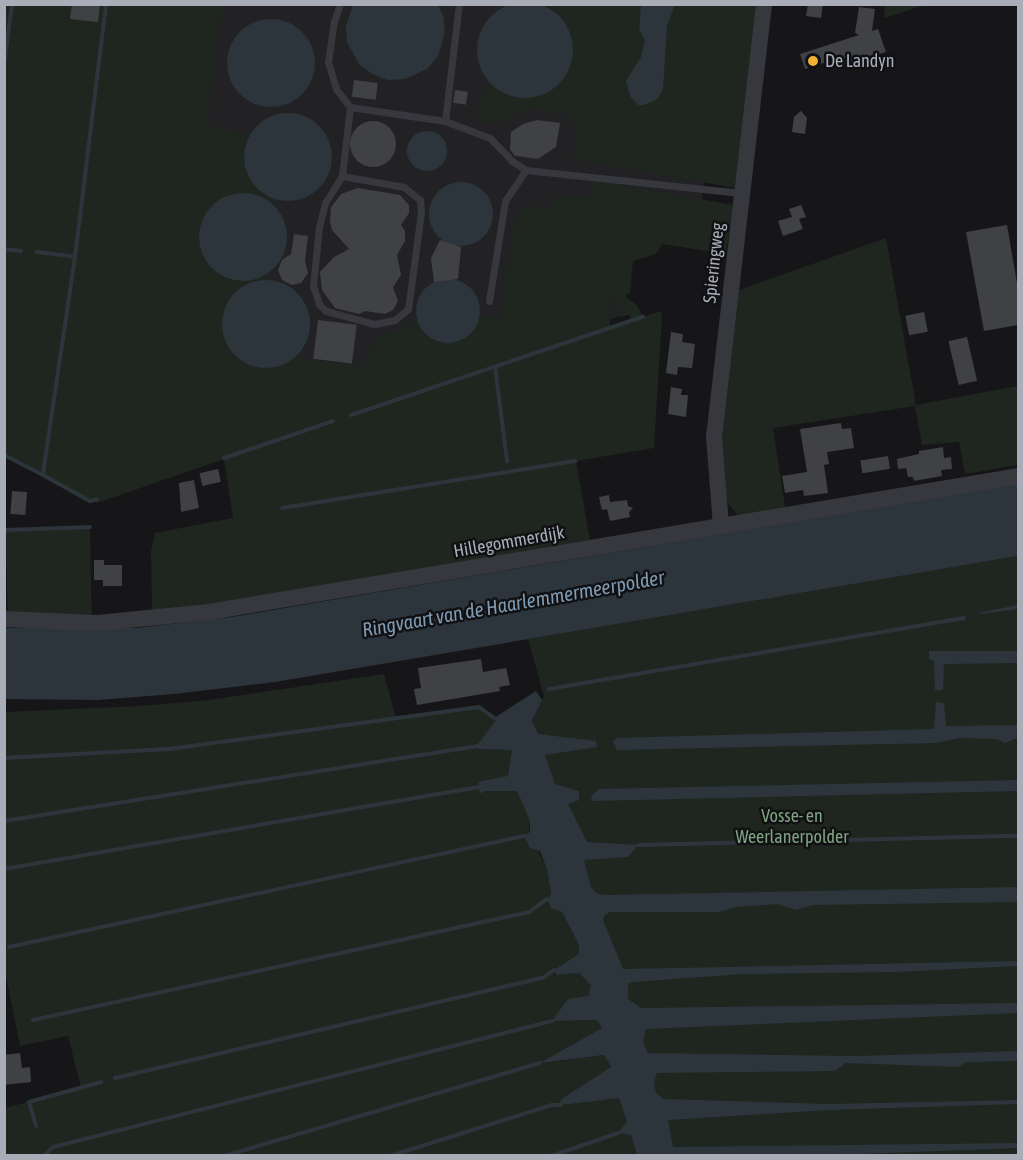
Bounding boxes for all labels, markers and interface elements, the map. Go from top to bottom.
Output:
place label: De Landyn [825,50,894,72]
marker: De Landyn [806,54,820,68]
street label: Spieringweg [699,222,729,304]
street label: Hillegommerdijk [452,522,566,562]
water label: Ringvaart van de Haarlemmermeerpolder [360,565,666,641]
park label: Vosse- en Weerlanerpolder [735,806,849,848]

